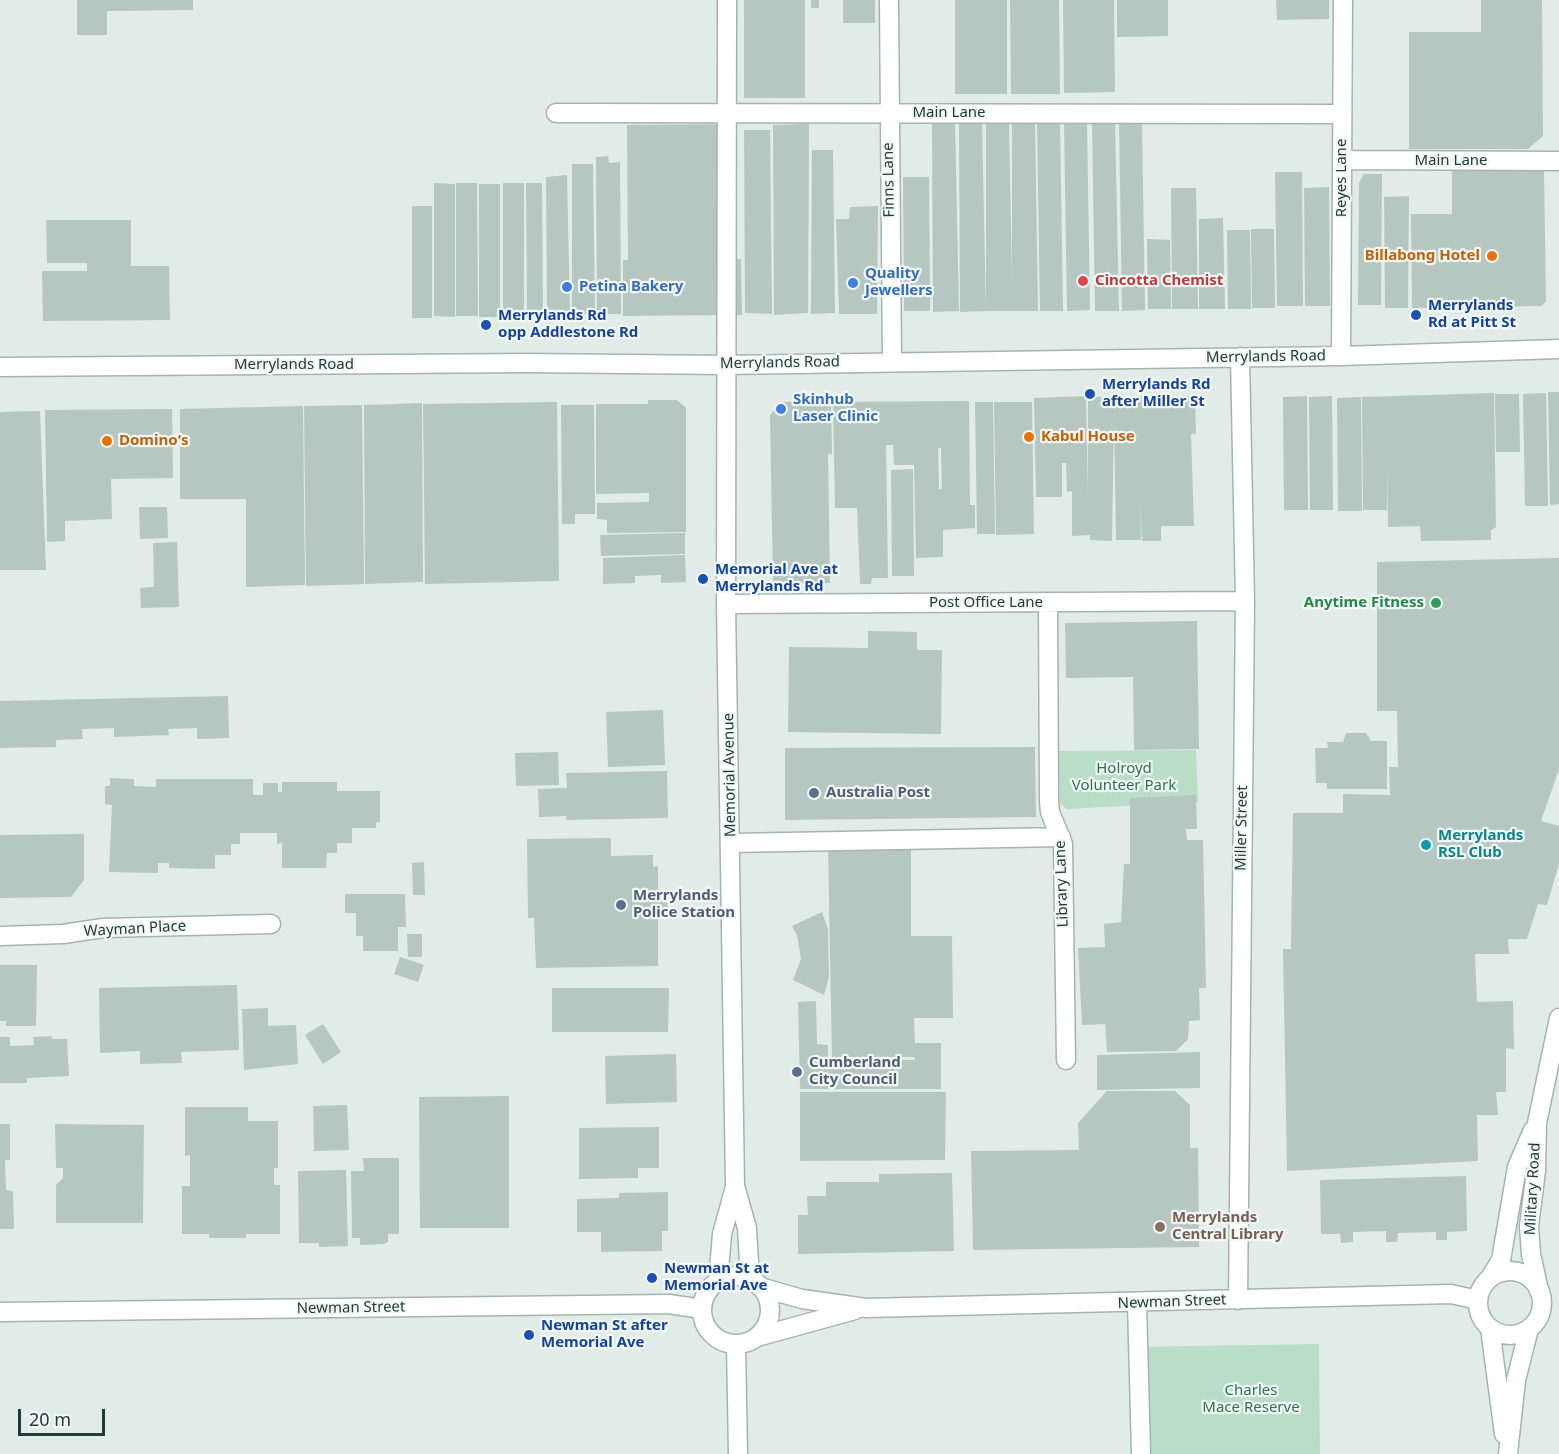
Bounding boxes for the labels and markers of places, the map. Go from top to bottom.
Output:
place label: Billabong Hotel [1365,247,1480,265]
marker: Billabong Hotel [1485,249,1499,263]
place label: Quality Jewellers [865,265,933,300]
place label: Cincotta Chemist [1095,272,1223,290]
marker: Cincotta Chemist [1076,274,1090,288]
marker: Quality Jewellers [846,276,860,290]
place label: Petina Bakery [579,278,683,296]
marker: Petina Bakery [560,280,574,294]
place label: Merrylands Rd at Pitt St [1428,297,1516,332]
place label: Merrylands Rd opp Addlestone Rd [498,307,638,342]
marker: Merrylands Rd at Pitt St [1409,308,1423,322]
marker: Merrylands Rd opp Addlestone Rd [479,318,493,332]
place label: Merrylands Rd after Miller St [1102,376,1211,411]
marker: Merrylands Rd after Miller St [1083,387,1097,401]
place label: Skinhub Laser Clinic [793,391,878,426]
marker: Skinhub Laser Clinic [774,402,788,416]
place label: Kabul House [1041,428,1135,446]
marker: Kabul House [1022,430,1036,444]
place label: Domino's [119,432,189,450]
marker: Domino's [100,434,114,448]
place label: Memorial Ave at Merrylands Rd [715,561,838,596]
marker: Memorial Ave at Merrylands Rd [696,572,710,586]
place label: Anytime Fitness [1304,594,1424,612]
marker: Anytime Fitness [1429,596,1443,610]
place label: Australia Post [826,784,930,802]
marker: Australia Post [807,786,821,800]
place label: Merrylands RSL Club [1438,827,1523,862]
marker: Merrylands RSL Club [1419,838,1433,852]
place label: Merrylands Police Station [633,887,735,922]
marker: Merrylands Police Station [614,898,628,912]
place label: Cumberland City Council [809,1054,901,1089]
marker: Cumberland City Council [790,1065,804,1079]
place label: Merrylands Central Library [1172,1209,1284,1244]
marker: Merrylands Central Library [1153,1220,1167,1234]
place label: Newman St at Memorial Ave [664,1260,769,1295]
marker: Newman St at Memorial Ave [645,1271,659,1285]
place label: Newman St after Memorial Ave [541,1317,668,1352]
marker: Newman St after Memorial Ave [522,1328,536,1342]

